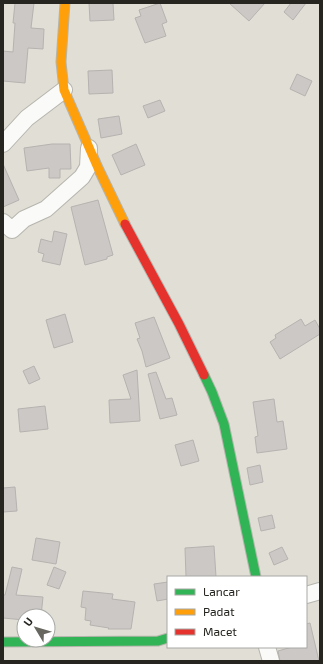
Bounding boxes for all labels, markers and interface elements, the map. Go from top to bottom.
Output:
legend [167,576,307,648]
text: Lancar [203,584,240,598]
text: Padat [203,604,235,618]
north arrow [16,608,56,648]
text: U [20,615,35,629]
text: Macet [203,624,237,638]

